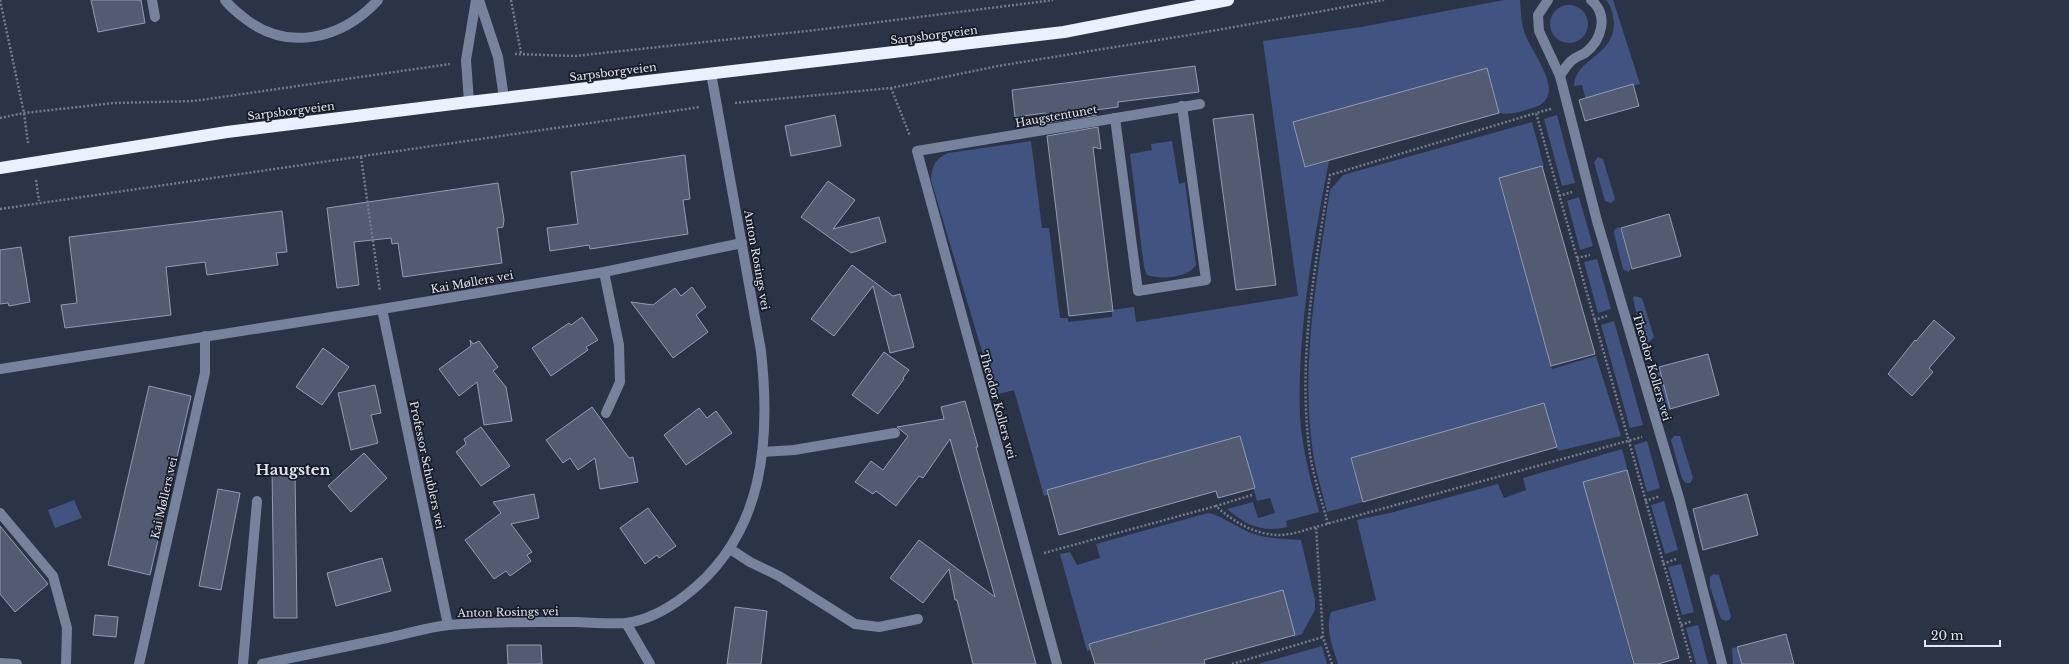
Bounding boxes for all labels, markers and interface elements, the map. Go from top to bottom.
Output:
street label: Sarpsborgveien [890,23,979,47]
street label: Sarpsborgveien [569,60,658,84]
street label: Sarpsborgveien [247,99,336,123]
street label: Haugstentunet [1014,102,1099,130]
street label: Anton Rosings vei [741,208,773,311]
street label: Kai Møllers vei [430,268,515,296]
street label: Theodor Kollers vei [1630,312,1674,423]
street label: Theodor Kollers vei [977,350,1019,461]
street label: Professor Schublers vei [407,400,447,531]
street label: Kai Møllers vei [148,455,180,540]
district label: Haugsten [256,460,331,479]
street label: Anton Rosings vei [456,604,559,620]
scale bar [1925,622,2000,648]
text: 20 m [1931,628,1963,643]

